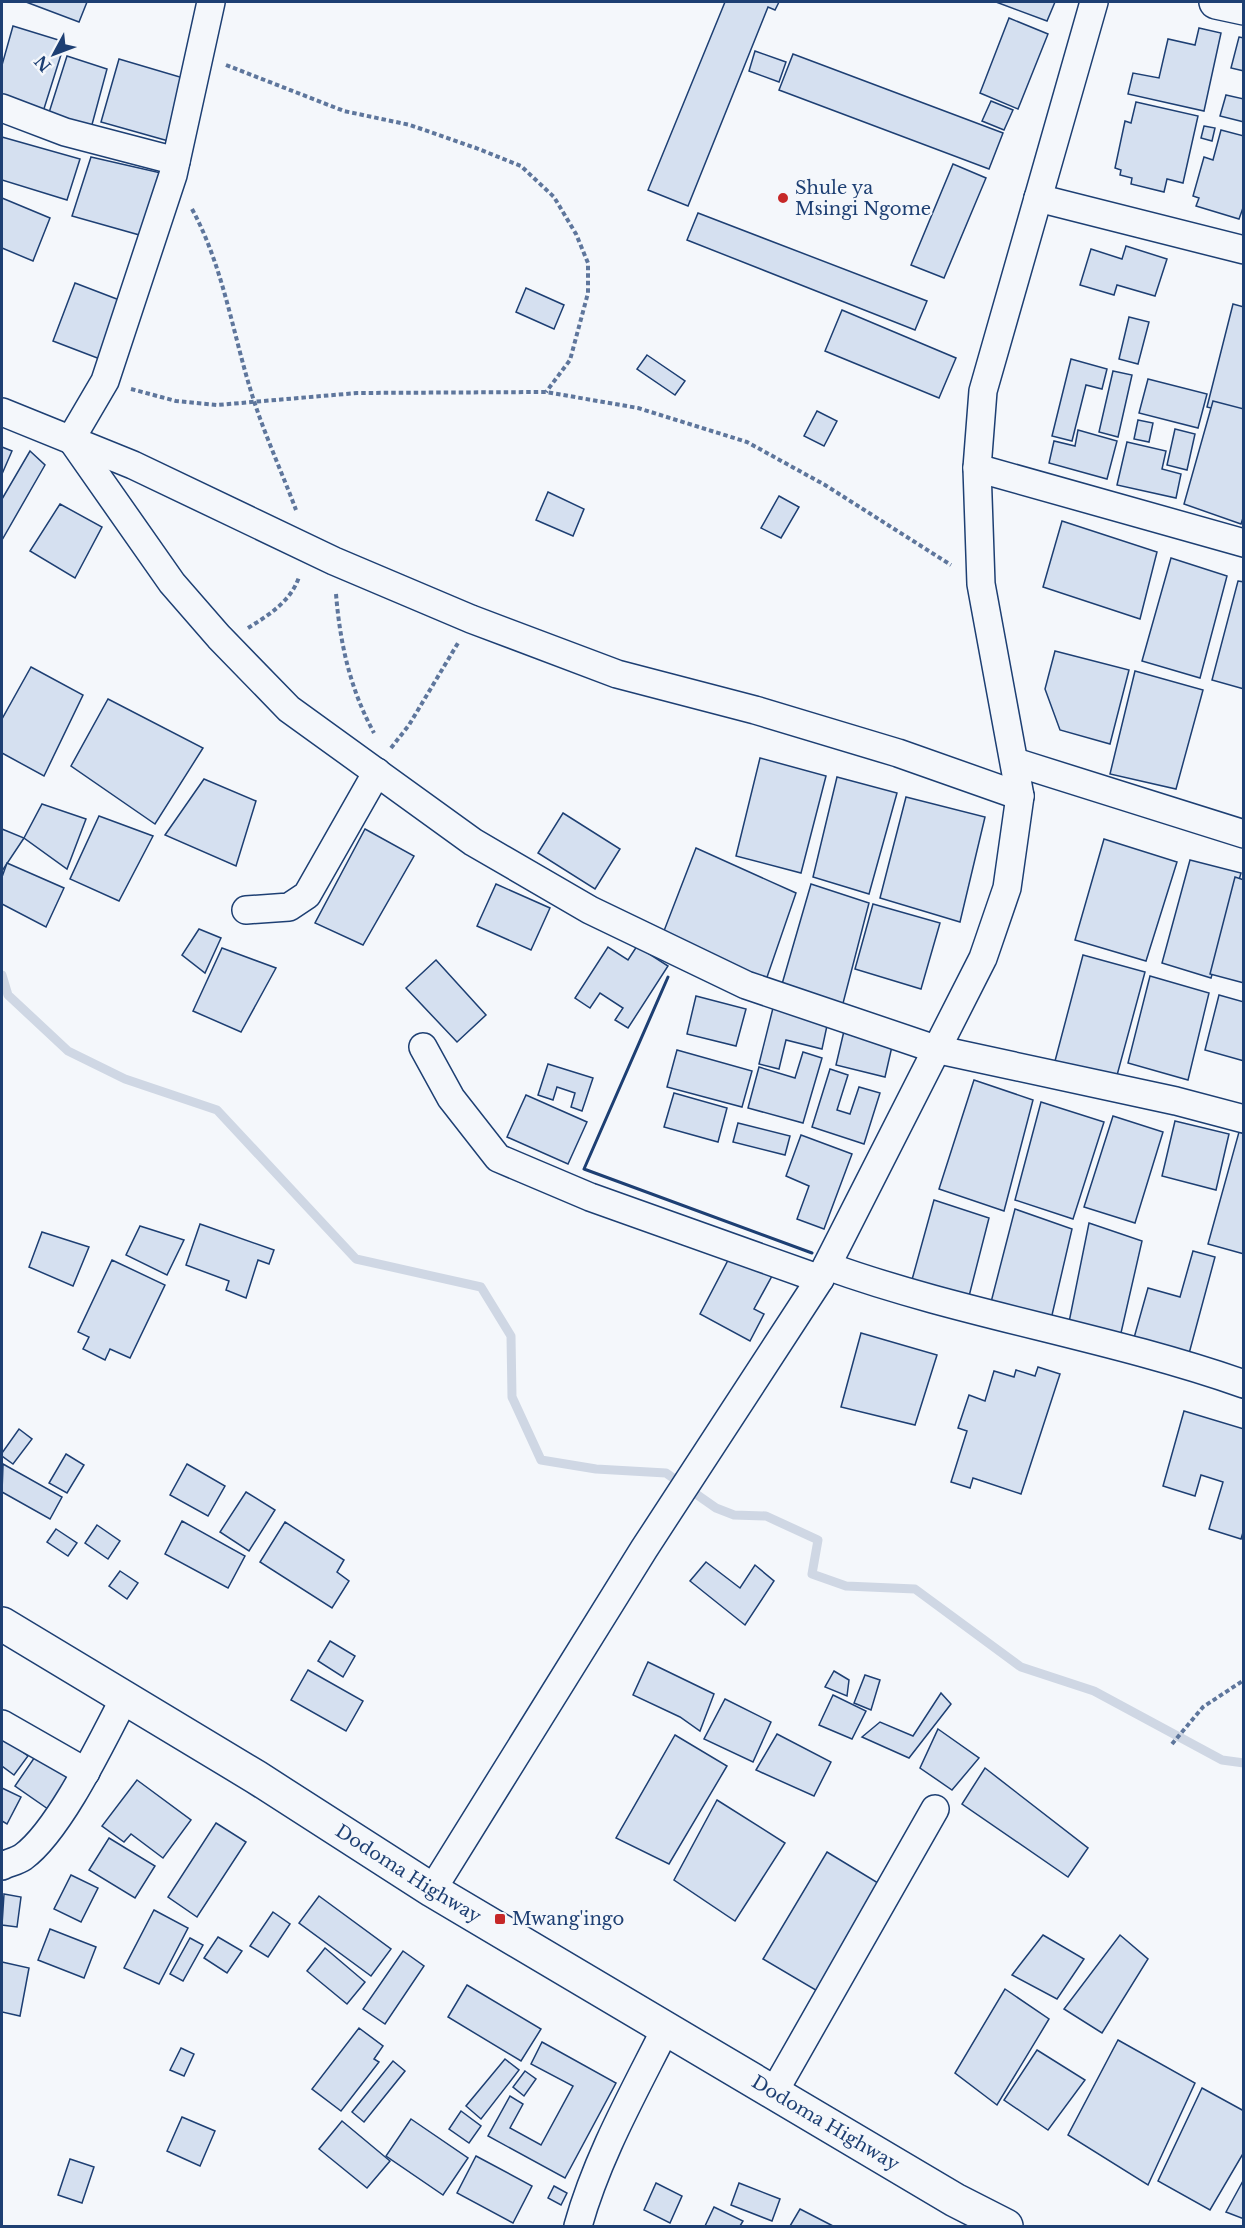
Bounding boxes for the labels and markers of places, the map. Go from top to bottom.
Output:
place label: Shule ya Msingi Ngome [795,177,931,220]
marker: Shule ya Msingi Ngome [776,191,790,205]
place label: Mwang'ingo [512,1908,624,1930]
marker: Mwang'ingo [493,1912,507,1926]

